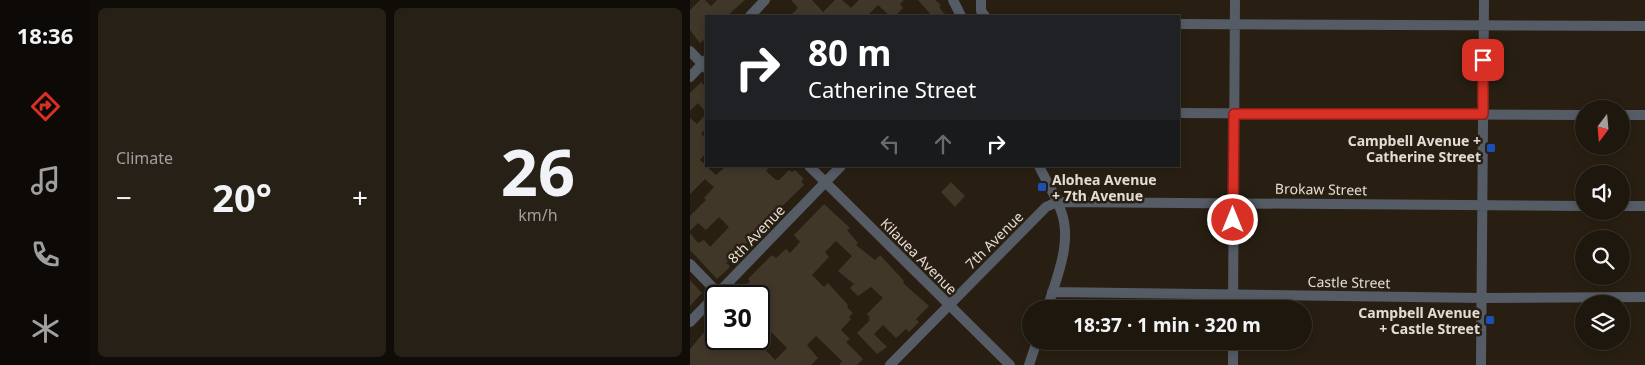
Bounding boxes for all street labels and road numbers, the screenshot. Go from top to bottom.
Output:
street label: Brokaw Street [1275,179,1367,199]
street label: 8th Avenue [723,201,789,267]
street label: 7th Avenue [961,207,1027,273]
street label: Kilauea Avenue [877,214,961,298]
street label: Castle Street [1307,272,1391,292]

